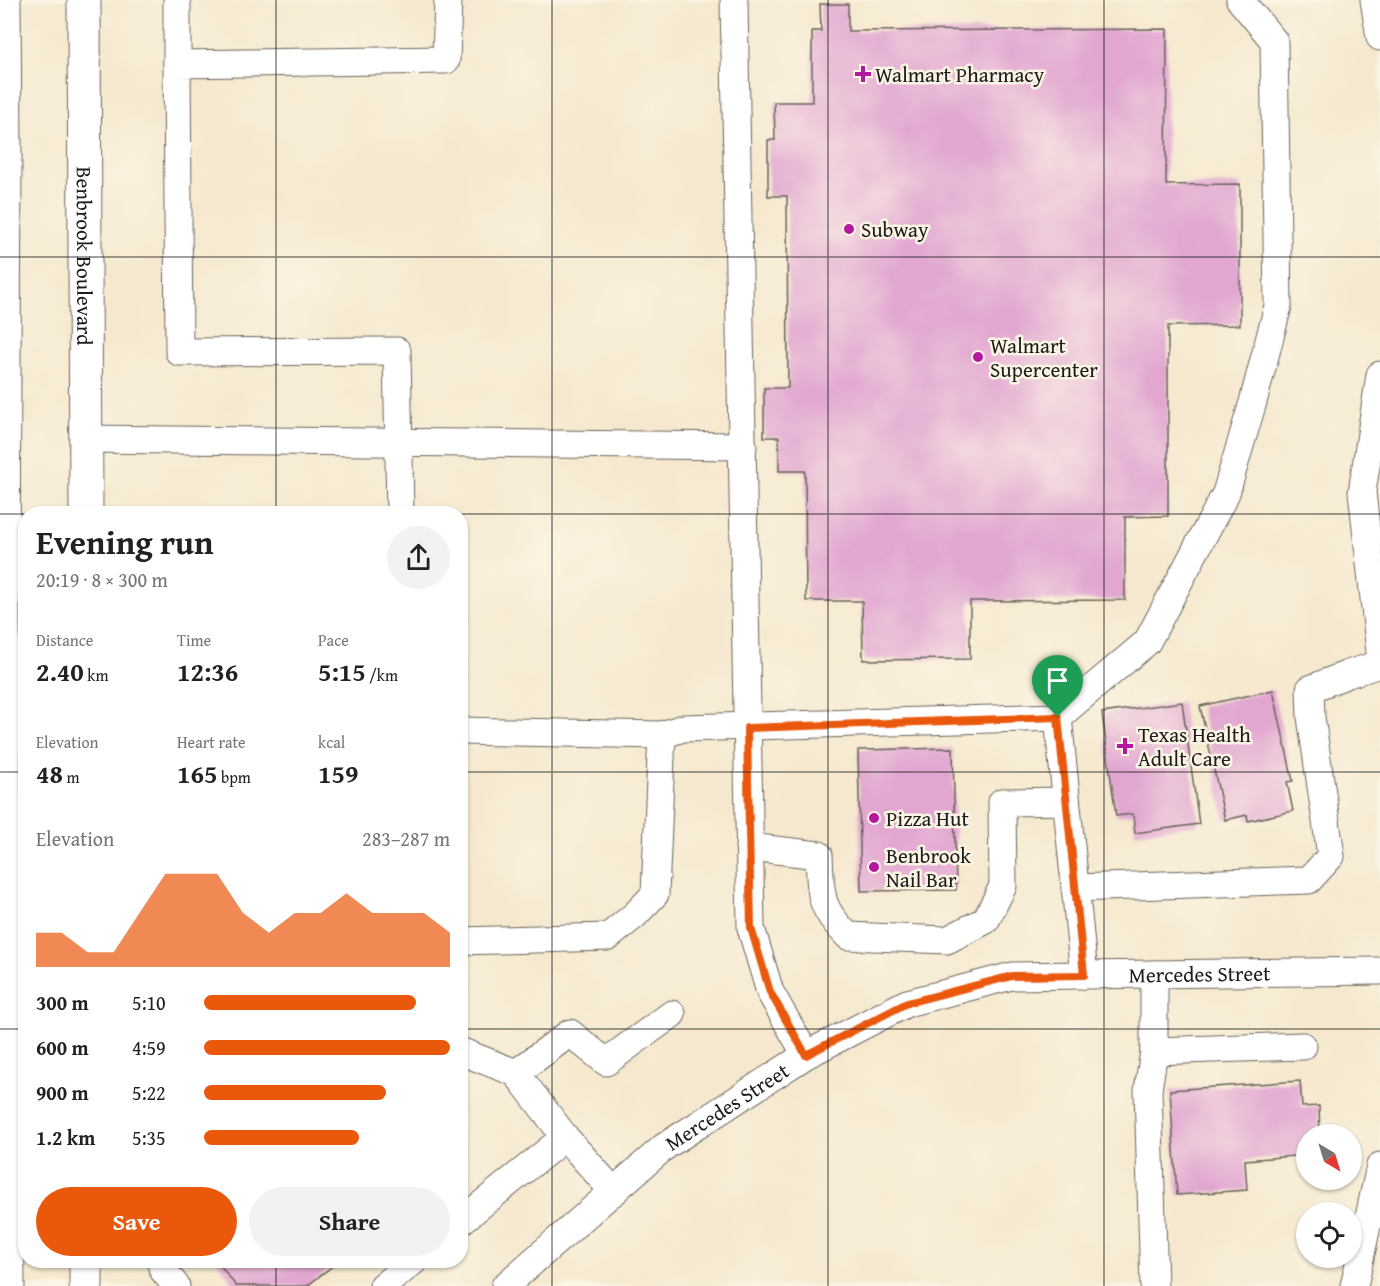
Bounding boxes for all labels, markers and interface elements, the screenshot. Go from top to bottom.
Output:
place label: Walmart Pharmacy [875,59,1045,90]
marker: Walmart Pharmacy [856,67,870,81]
street label: Benbrook Boulevard [69,166,101,346]
place label: Subway [861,214,929,245]
marker: Subway [842,222,856,236]
place label: Walmart Supercenter [990,330,1098,385]
marker: Walmart Supercenter [971,350,985,364]
text: Evening run [36,518,213,566]
button: share [387,526,450,589]
text: 20:19 · 8 × 300 m [36,565,168,594]
text: Distance [36,628,93,652]
text: Time [177,628,211,652]
text: Pace [318,628,349,652]
text: 2.40 [36,652,84,691]
text: 12:36 [177,652,238,691]
text: 5:15 [318,652,366,691]
pin [1032,655,1083,717]
text: km [84,663,108,687]
text: /km [366,663,398,687]
icon: arrive [1041,664,1074,697]
place label: Texas Health Adult Care [1138,719,1251,774]
text: Elevation [36,730,99,754]
text: Heart rate [177,730,246,754]
text: kcal [318,730,345,754]
marker: Texas Health Adult Care [1116,737,1134,755]
text: 48 [36,754,63,793]
text: 165 [177,754,217,793]
text: 159 [318,754,358,793]
text: m [63,765,80,789]
text: bpm [217,765,251,789]
place label: Pizza Hut [886,803,969,834]
marker: Pizza Hut [867,811,881,825]
text: Elevation [36,824,114,853]
text: 283–287 m [362,824,450,853]
place label: Benbrook Nail Bar [886,840,971,895]
marker: Benbrook Nail Bar [867,860,881,874]
street label: Mercedes Street [1128,957,1271,990]
text: 300 m [36,988,89,1017]
text: 5:10 [132,988,166,1017]
text: 600 m [36,1033,89,1062]
text: 4:59 [132,1033,166,1062]
street label: Mercedes Street [659,1054,795,1158]
text: 900 m [36,1078,89,1107]
text: 5:22 [132,1078,166,1107]
text: 1.2 km [36,1123,95,1152]
text: 5:35 [132,1123,166,1152]
north arrow [1296,1124,1362,1190]
map controls [1296,1124,1362,1268]
button: Save [36,1187,237,1256]
button: Share [249,1187,450,1256]
button: locate [1296,1202,1362,1268]

